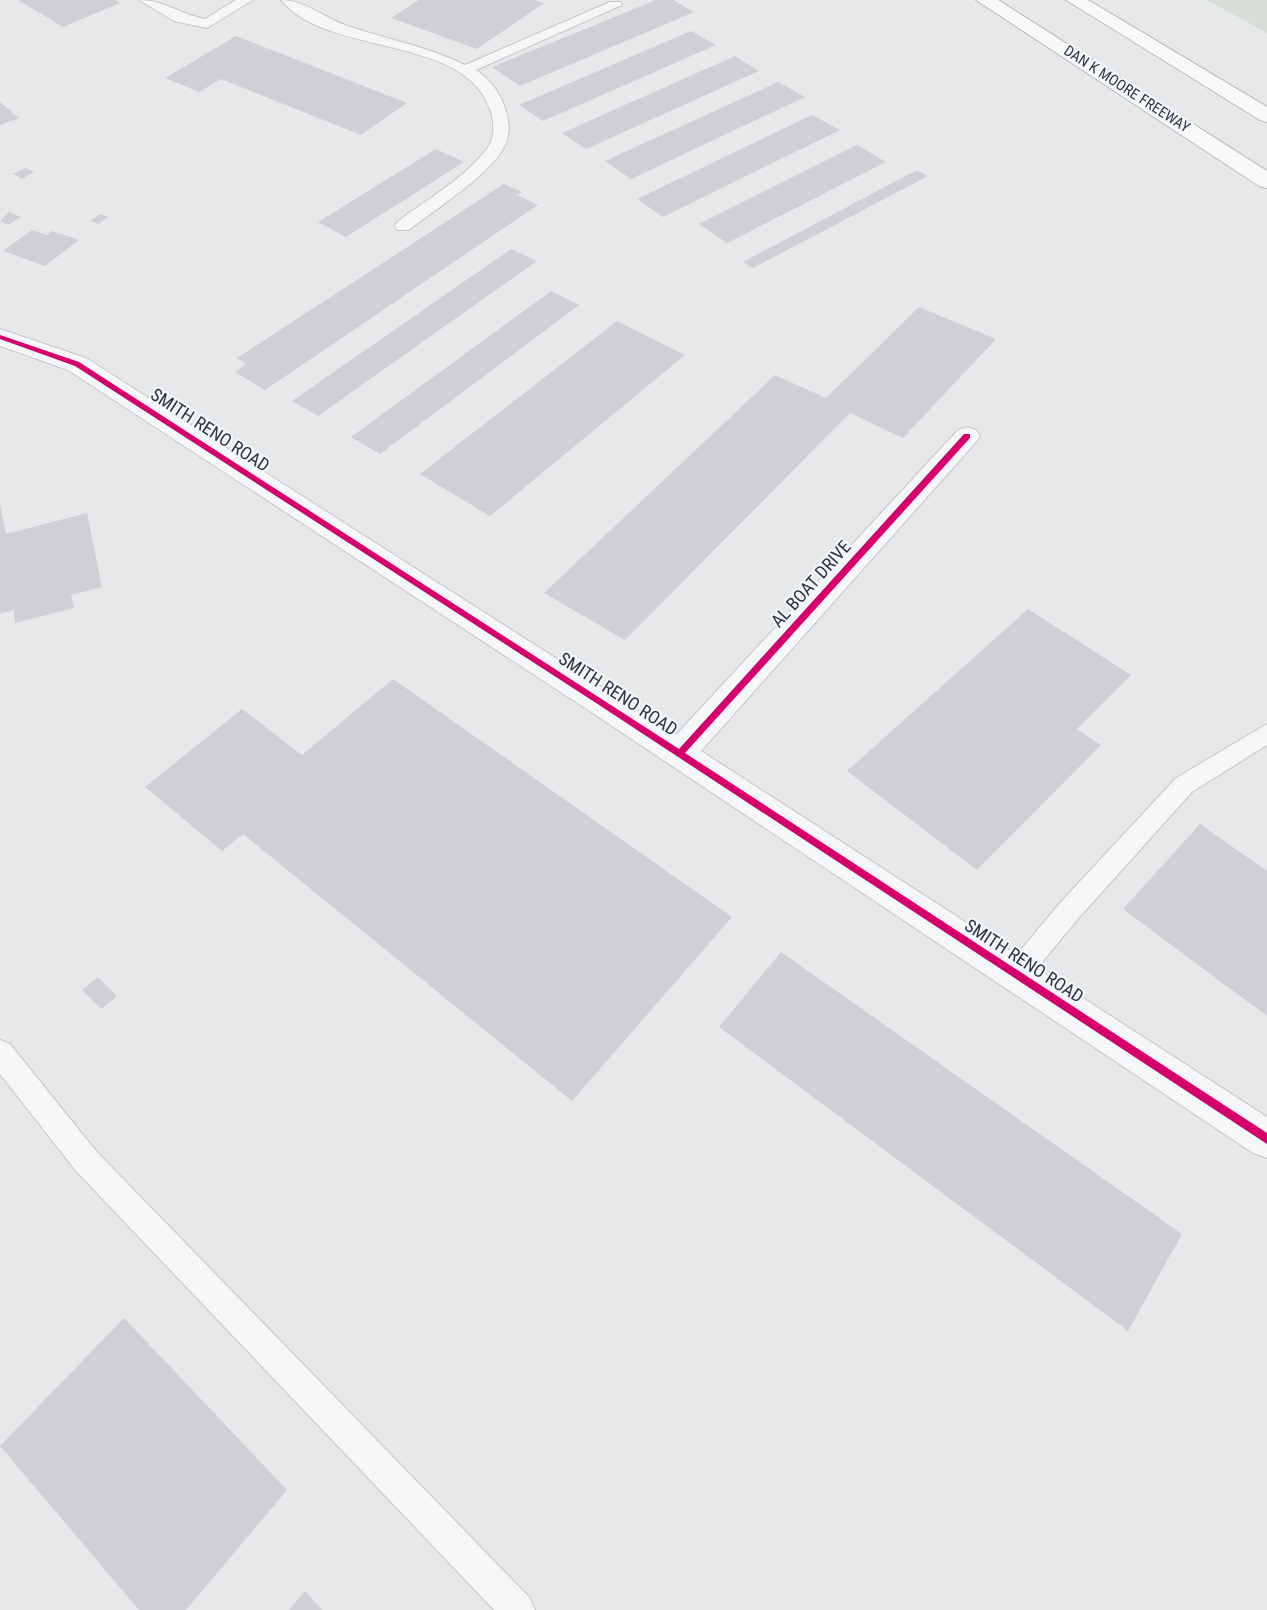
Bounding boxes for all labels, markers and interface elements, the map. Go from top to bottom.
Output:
street label: DAN K MOORE FREEWAY [1061,42,1194,137]
street label: SMITH RENO ROAD [147,383,274,476]
street label: AL BOAT DRIVE [766,536,855,631]
street label: SMITH RENO ROAD [555,647,682,740]
street label: SMITH RENO ROAD [961,914,1088,1007]

